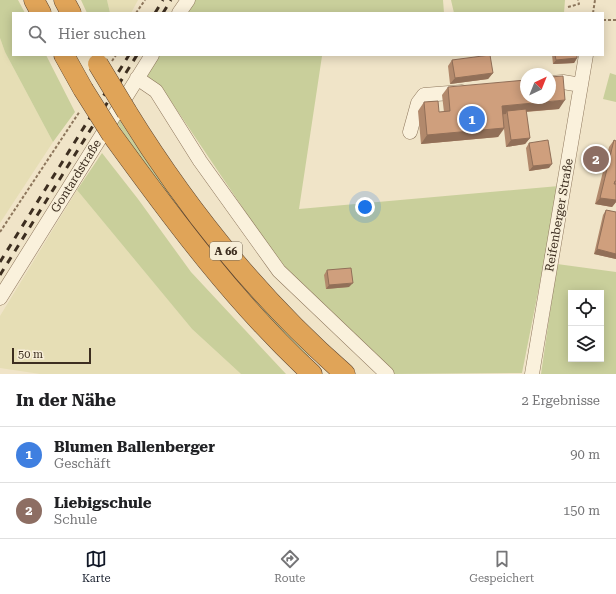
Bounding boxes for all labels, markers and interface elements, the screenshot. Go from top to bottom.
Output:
search box [12,12,604,56]
icon: search [26,23,48,45]
text: Hier suchen [58,25,146,43]
north arrow [520,68,556,104]
pin: 1 [459,104,485,134]
street label: Gontardstraße [48,136,104,215]
pin: 2 [583,144,609,174]
street label: Reifenberger Straße [542,157,576,273]
your location [355,197,375,217]
road number: A 66 [210,242,242,260]
map controls [568,290,604,362]
button: locate [568,290,604,326]
button: layers [568,326,604,362]
scale bar [12,346,91,365]
text: 50 m [18,348,43,361]
text: In der Nähe [16,390,116,410]
text: 2 Ergebnisse [522,393,600,408]
text: Blumen Ballenberger [54,438,215,456]
text: 1 [25,447,33,462]
text: 90 m [570,447,600,462]
text: Geschäft [54,456,111,471]
text: Liebigschule [54,494,152,512]
text: 2 [25,503,33,518]
text: 150 m [563,503,600,518]
text: Schule [54,512,97,527]
tab: Karte [82,548,110,585]
tab: Route [274,548,305,585]
tab: Gespeichert [469,548,534,585]

